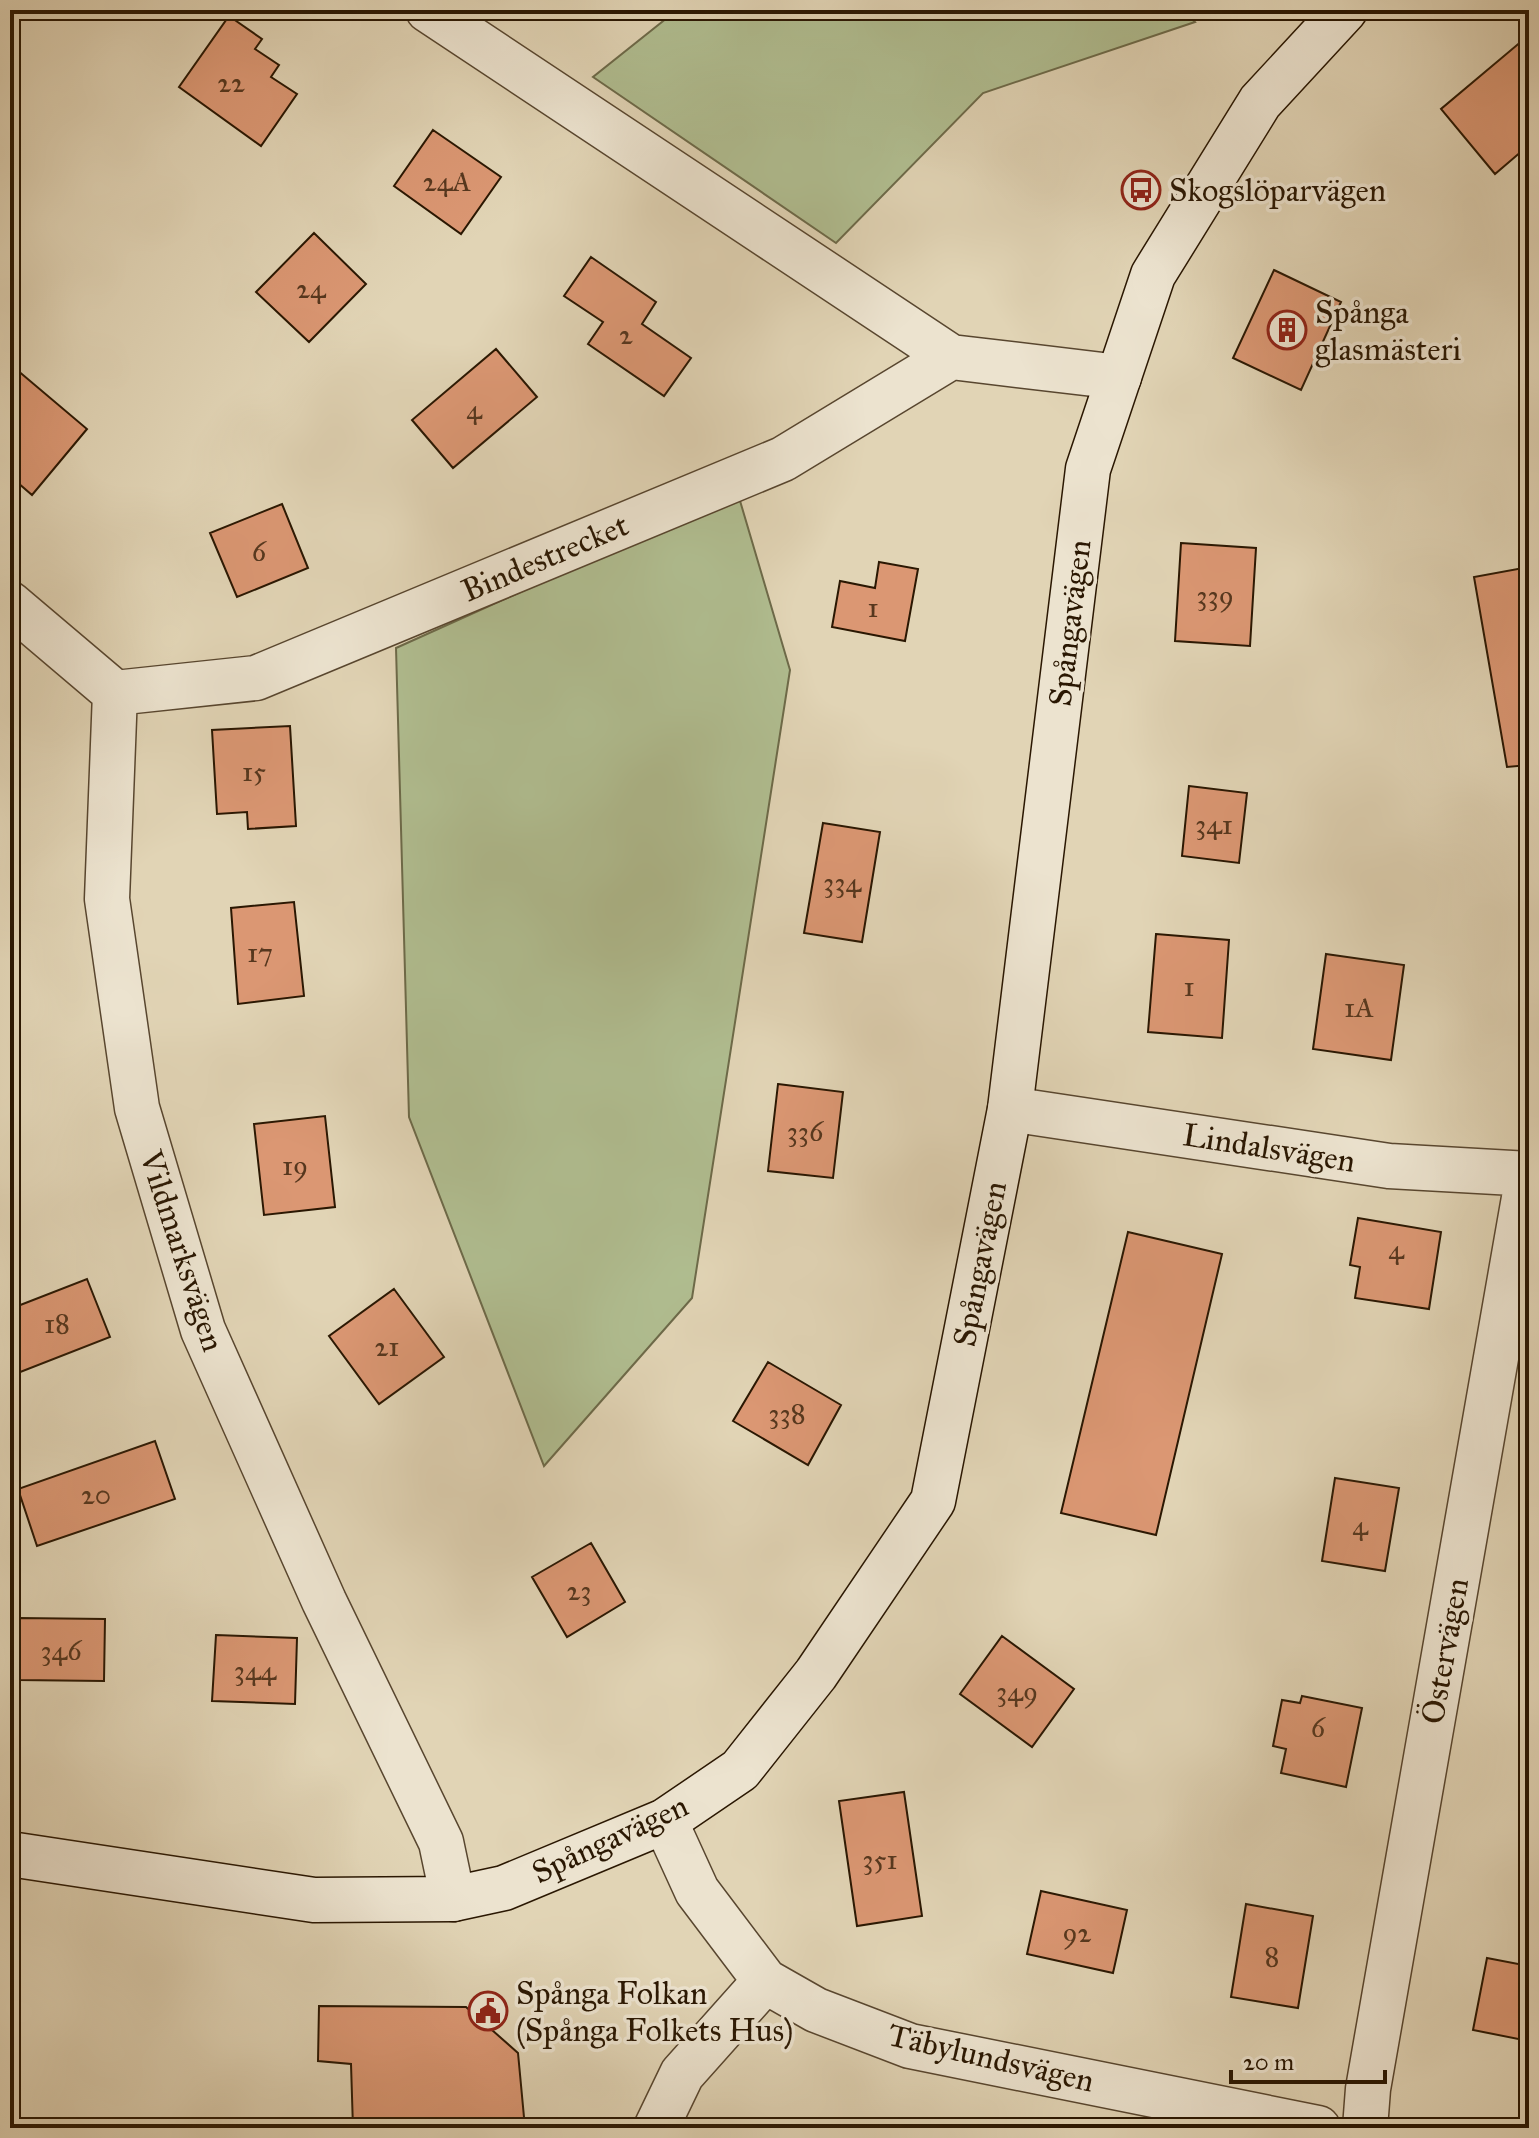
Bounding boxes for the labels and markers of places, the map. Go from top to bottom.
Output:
bus stop icon: Skogslöparvägen [1120,169,1162,211]
place label: Skogslöparvägen [1169,171,1386,210]
place label: Spånga glasmästeri [1315,293,1462,369]
building icon: Spånga glasmästeri [1266,309,1308,351]
place label: Spånga Folkan (Spånga Folkets Hus) [516,1974,793,2050]
public building icon: Spånga Folkan (Spånga Folkets Hus) [467,1990,509,2032]

